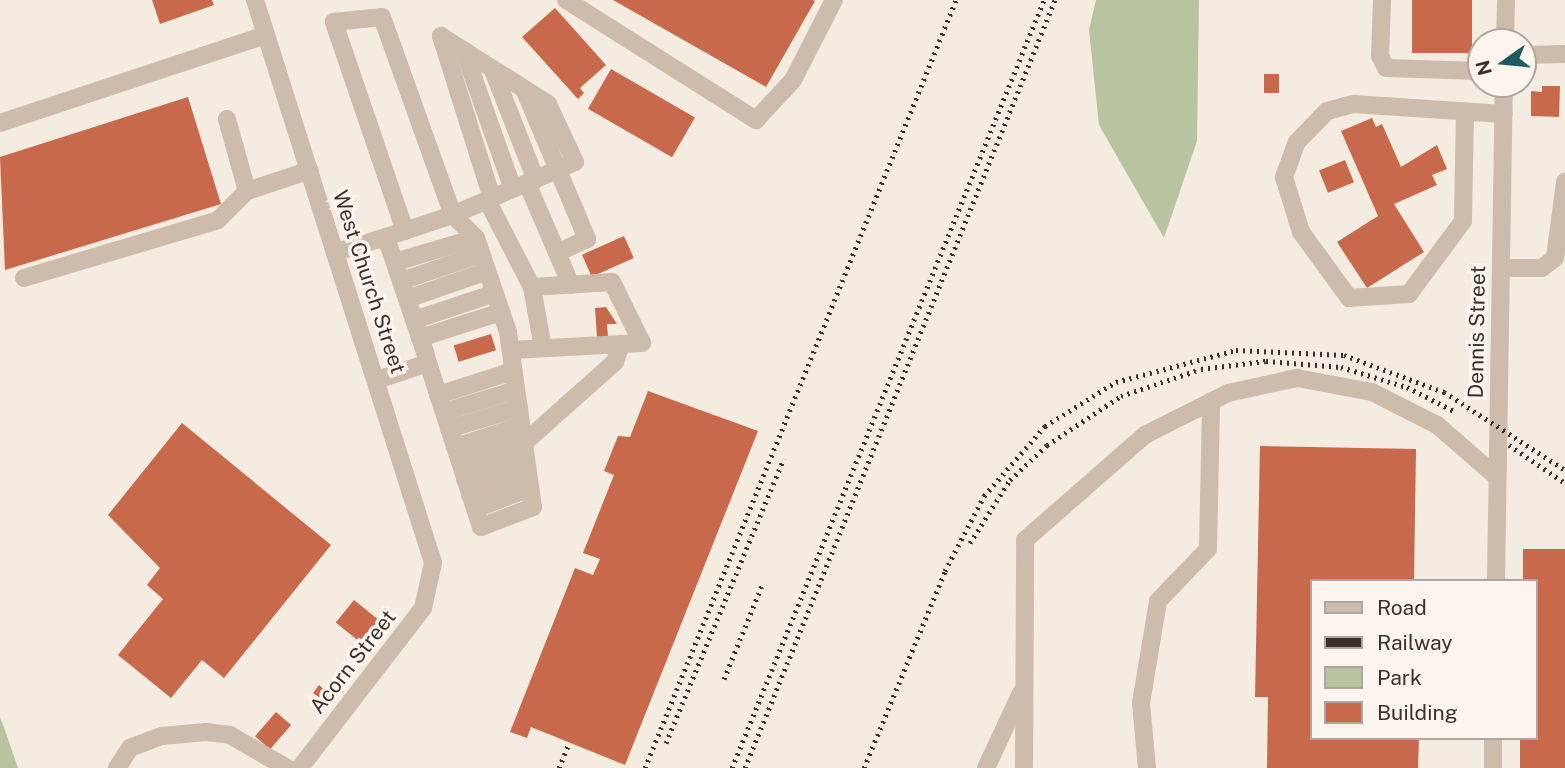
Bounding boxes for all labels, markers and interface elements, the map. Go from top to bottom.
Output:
north arrow [1467,28,1537,98]
text: N [1471,58,1496,78]
street label: West Church Street [327,187,411,377]
street label: Dennis Street [1463,265,1491,399]
legend [1310,579,1537,740]
text: Road [1377,595,1427,620]
street label: Acorn Street [305,605,401,719]
text: Railway [1377,630,1453,655]
text: Park [1377,665,1422,690]
text: Building [1377,700,1458,725]

